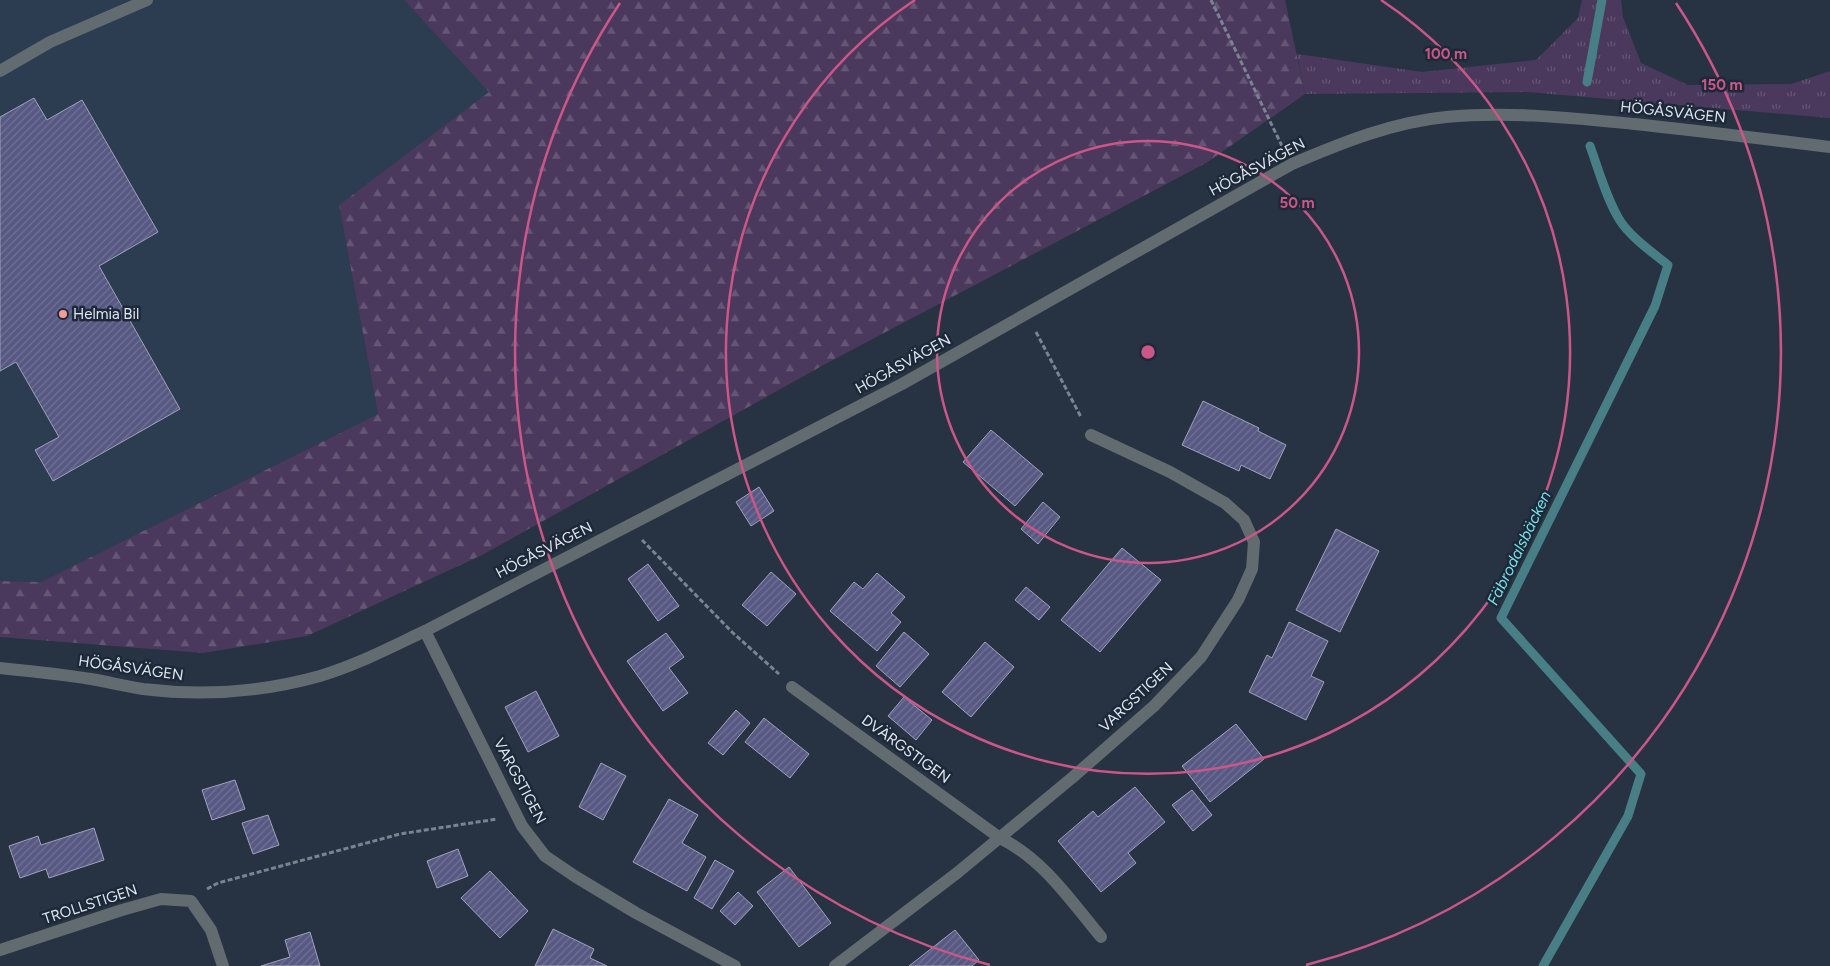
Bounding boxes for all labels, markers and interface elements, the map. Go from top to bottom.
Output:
text: 100 m [1425,45,1467,63]
text: 150 m [1701,76,1743,94]
street label: HÖGÅSVÄGEN [1619,98,1727,126]
street label: HÖGÅSVÄGEN [1206,134,1308,200]
text: 50 m [1279,194,1315,212]
place label: Helmia Bil [73,305,139,323]
marker: Helmia Bil [57,308,69,320]
street label: HÖGÅSVÄGEN [852,330,954,398]
centre of rings [1139,343,1157,361]
water label: Fäbrodalsbäcken [1483,488,1555,608]
street label: HÖGÅSVÄGEN [493,518,595,582]
street label: HÖGÅSVÄGEN [77,652,185,684]
street label: VARGSTIGEN [1095,658,1177,736]
street label: DVÄRGSTIGEN [858,711,954,787]
street label: VARGSTIGEN [490,735,550,827]
street label: TROLLSTIGEN [40,880,140,928]

